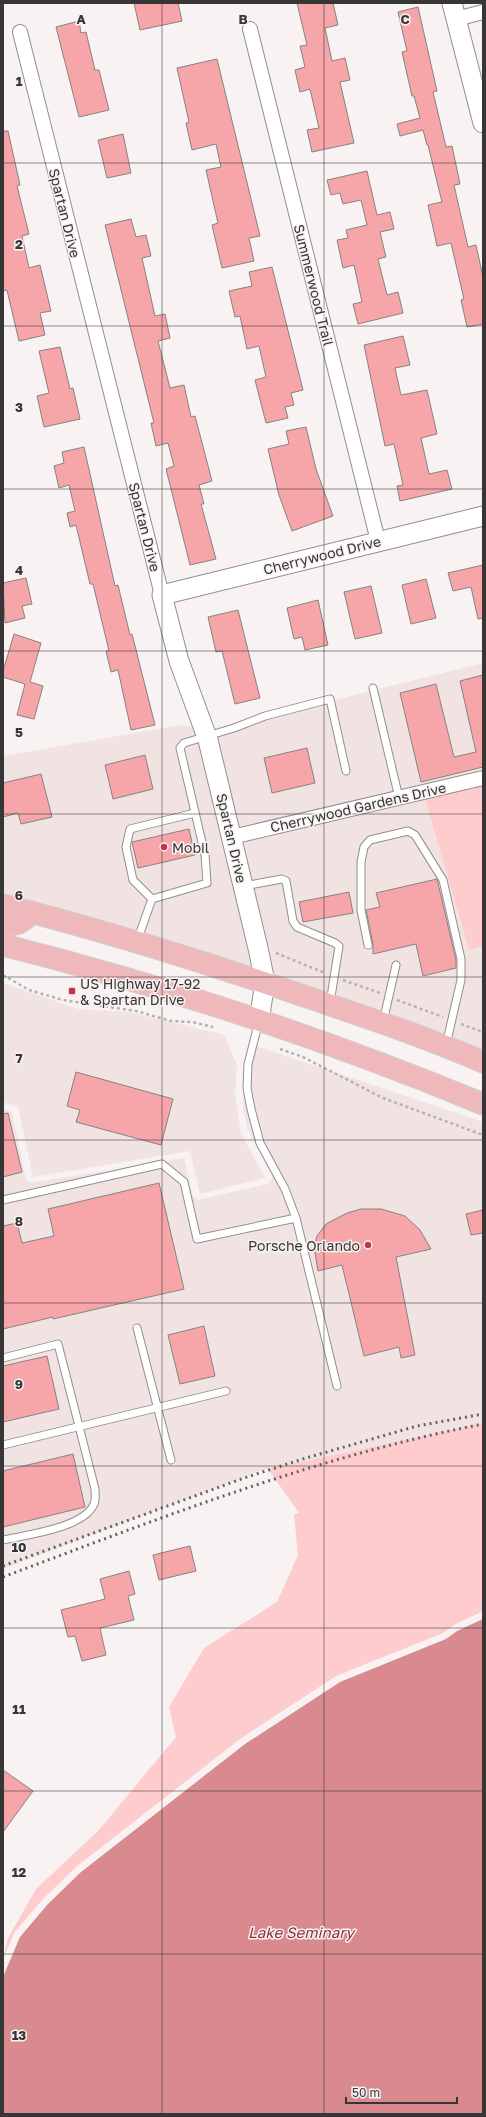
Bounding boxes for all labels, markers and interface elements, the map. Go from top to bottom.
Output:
text: A [76,11,86,27]
text: B [238,11,248,27]
text: C [400,11,410,27]
text: 1 [16,73,23,89]
street label: Spartan Drive [46,167,84,259]
street label: Summerwood Trail [291,222,337,348]
text: 2 [15,236,23,252]
text: 3 [15,399,23,415]
street label: Spartan Drive [126,481,164,573]
street label: Cherrywood Drive [261,532,383,578]
text: 4 [15,562,23,578]
text: 5 [15,724,23,740]
street label: Cherrywood Gardens Drive [268,778,448,836]
street label: Spartan Drive [213,791,251,885]
place label: Mobil [172,839,209,856]
marker: Mobil [159,842,169,852]
text: 6 [15,887,23,903]
place label: US Highway 17-92 & Spartan Drive [80,975,200,1008]
marker: US Highway 17-92 & Spartan Drive [67,986,77,996]
text: 7 [15,1050,23,1066]
text: 8 [15,1213,23,1229]
place label: Porsche Orlando [248,1237,360,1254]
marker: Porsche Orlando [363,1240,373,1250]
text: 9 [15,1376,23,1392]
text: 10 [11,1539,27,1555]
text: 11 [12,1701,26,1717]
text: 12 [12,1864,26,1880]
water label: Lake Seminary [248,1923,356,1942]
text: 13 [12,2027,26,2043]
scale bar [346,2079,457,2105]
text: 50 m [352,2085,380,2100]

